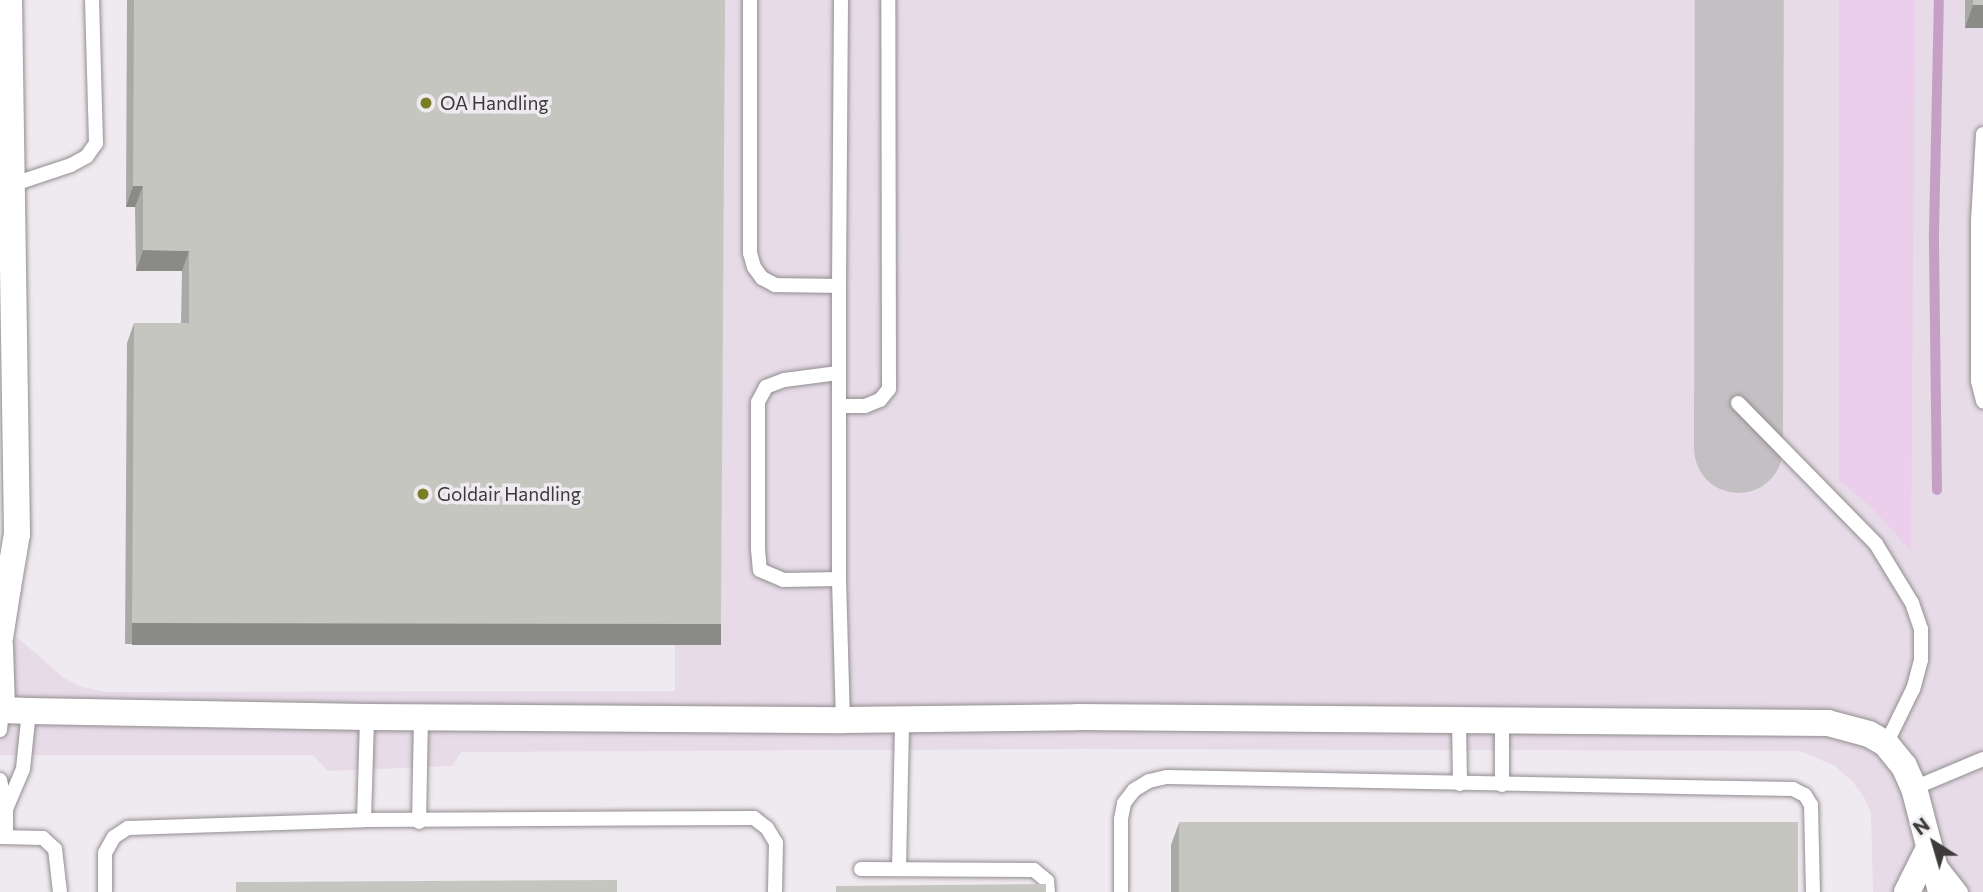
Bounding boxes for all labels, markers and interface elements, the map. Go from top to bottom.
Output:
place label: OA Handling [440,92,549,114]
marker: OA Handling [418,95,434,111]
place label: Goldair Handling [437,483,581,505]
marker: Goldair Handling [415,486,431,502]
north arrow [1899,808,1969,878]
text: N [1908,812,1934,839]

